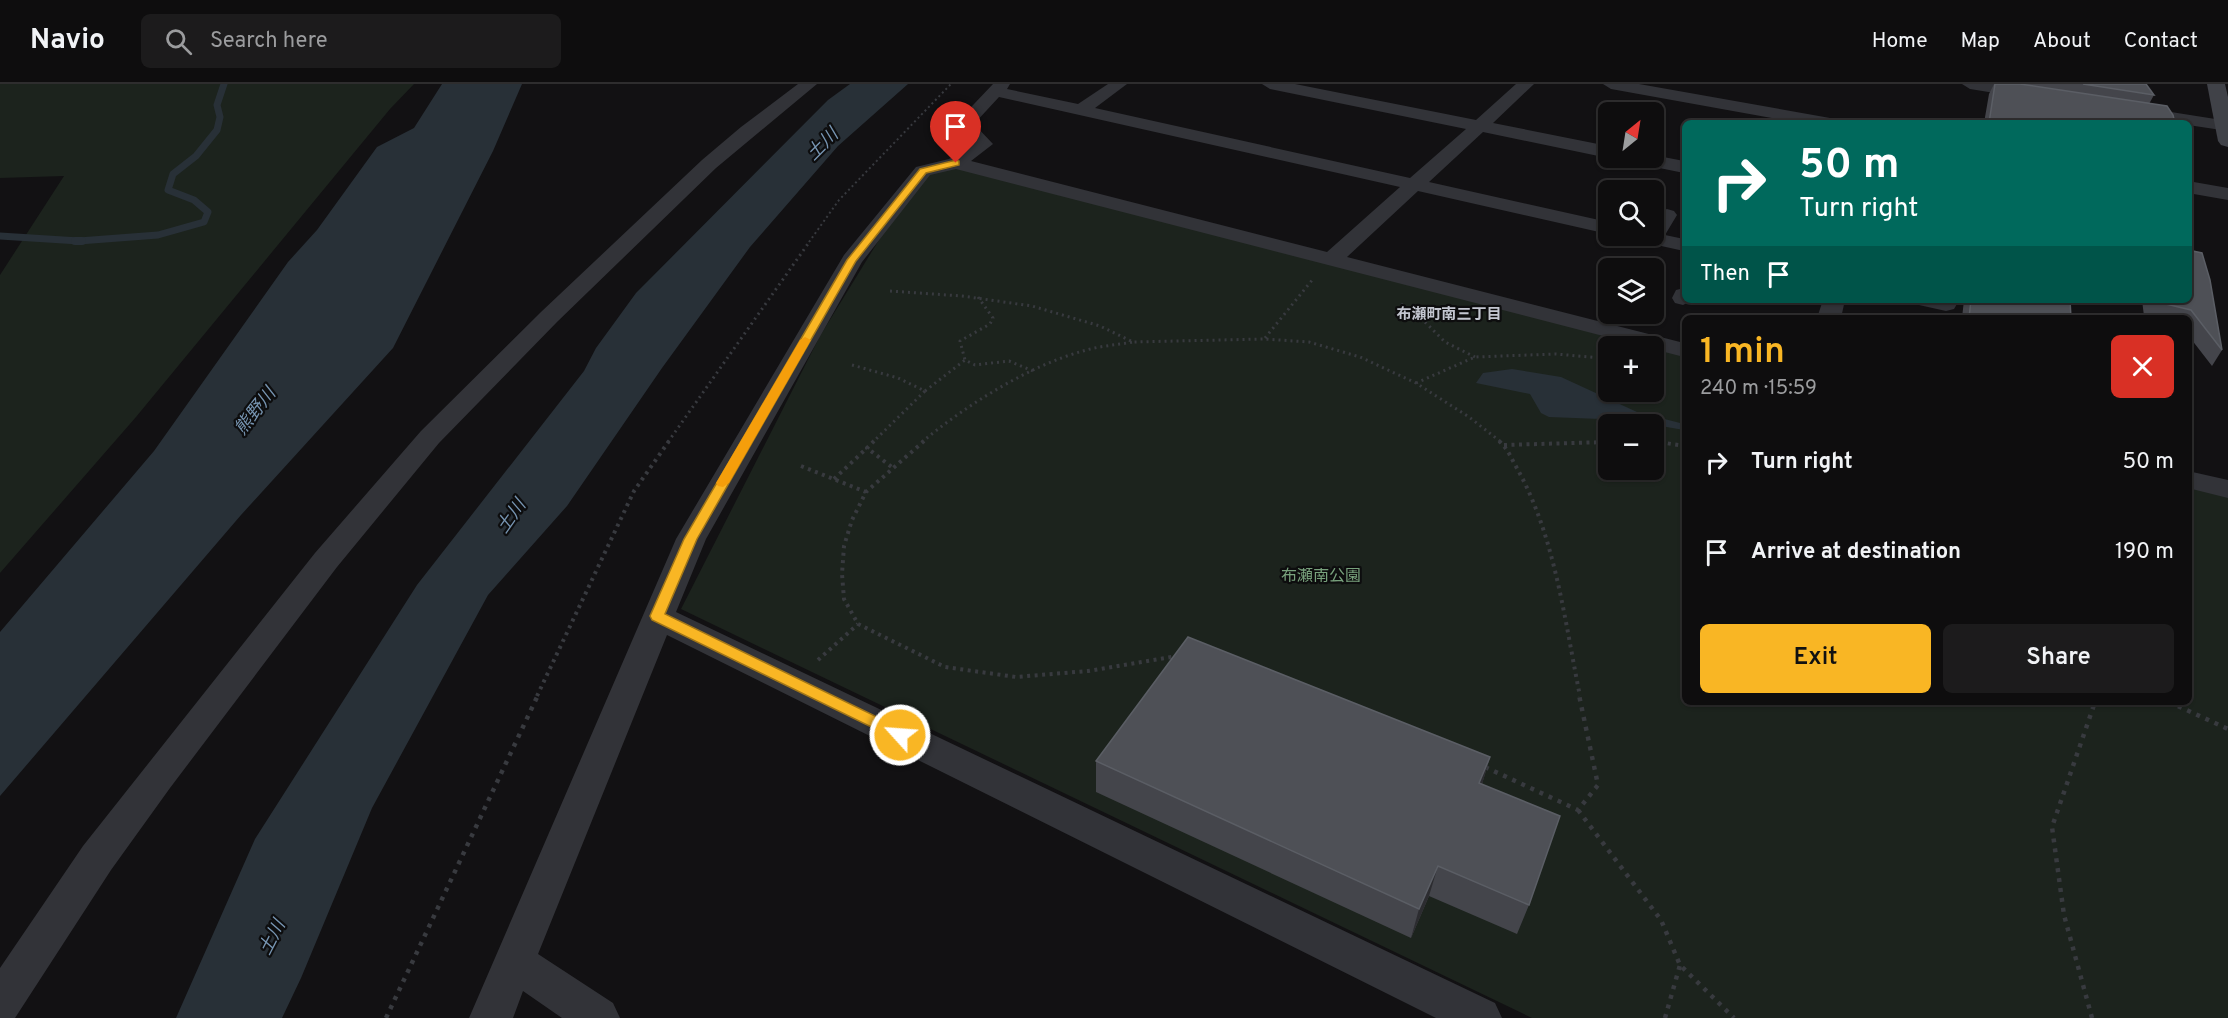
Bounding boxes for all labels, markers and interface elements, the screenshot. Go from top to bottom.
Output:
search box [141,14,561,68]
text: Navio [30,23,105,59]
icon: search [162,25,195,58]
text: Search here [210,28,327,55]
text: Home [1872,28,1928,55]
text: Map [1961,28,2000,55]
text: About [2033,28,2091,55]
text: Contact [2124,28,2198,55]
pin [930,101,981,163]
north arrow [1598,102,1664,168]
map controls [1598,102,1664,480]
icon: arrive [939,110,972,143]
water label: 土川 [802,123,845,166]
text: 50 m [1799,140,1900,193]
icon: right [1700,144,1778,222]
button: search [1598,180,1664,246]
text: Turn right [1799,192,1918,226]
button: layers [1598,258,1664,324]
icon: arrive [1762,258,1795,291]
text: Then [1700,261,1750,288]
district label: 布瀬町南三丁目 [1396,306,1502,325]
text: 1 min [1700,330,1785,376]
button: close [2111,335,2174,398]
button: + [1598,336,1664,402]
text: 240 m · 15:59 [1700,376,1817,402]
water label: 熊野川 [230,382,283,440]
button: − [1598,414,1664,480]
icon: right [1700,446,1733,479]
text: Turn right [1751,449,1853,476]
text: 50 m [2122,449,2174,476]
water label: 土川 [492,494,533,538]
icon: arrive [1700,536,1733,569]
text: Arrive at destination [1751,539,1961,566]
text: 190 m [2115,539,2174,566]
park label: 布瀬南公園 [1281,567,1361,587]
button: Exit [1700,624,1931,693]
button: Share [1943,624,2174,693]
position arrow [868,703,932,767]
water label: 土川 [255,915,292,959]

